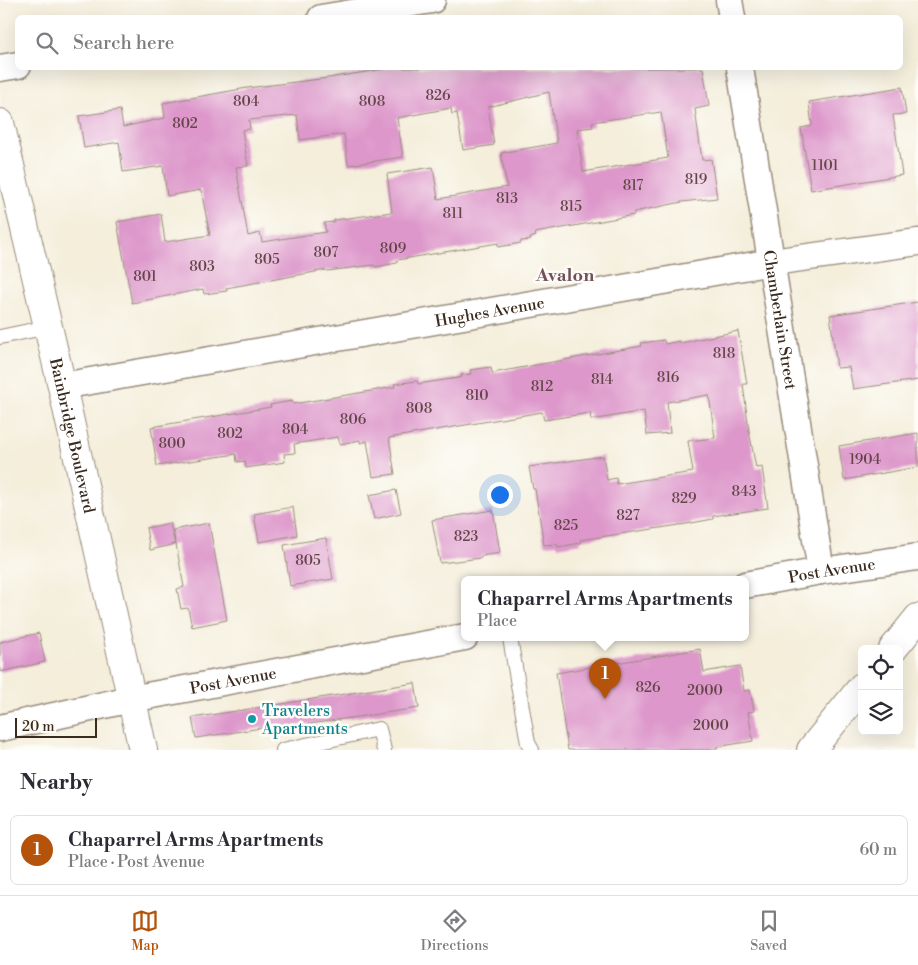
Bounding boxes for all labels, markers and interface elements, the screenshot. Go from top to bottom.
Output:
search box [15,15,903,70]
icon: search [33,29,61,57]
text: Search here [73,31,174,55]
house number: 826 [425,87,451,105]
house number: 804 [233,93,259,111]
house number: 808 [359,93,385,111]
house number: 802 [172,115,198,133]
house number: 1101 [812,157,838,175]
house number: 819 [685,171,707,189]
house number: 817 [623,177,643,195]
house number: 813 [496,190,518,208]
house number: 815 [560,198,582,216]
house number: 811 [443,205,463,223]
house number: 809 [380,240,406,258]
house number: 807 [314,244,338,262]
street label: Chamberlain Street [758,249,801,391]
house number: 805 [254,251,280,269]
house number: 803 [189,258,215,276]
district label: Avalon [535,264,594,287]
house number: 801 [133,268,157,286]
street label: Hughes Avenue [433,293,546,332]
house number: 818 [713,345,735,363]
street label: Bainbridge Boulevard [45,355,99,515]
house number: 816 [657,369,680,387]
house number: 814 [591,371,613,389]
house number: 812 [531,378,553,396]
house number: 810 [465,387,489,405]
house number: 808 [406,400,432,418]
house number: 806 [340,411,367,429]
house number: 804 [282,421,308,439]
house number: 802 [217,425,243,443]
house number: 800 [158,435,186,453]
house number: 1904 [849,451,881,469]
your location [487,482,513,508]
house number: 843 [732,483,757,501]
house number: 829 [671,490,697,508]
house number: 827 [616,507,640,525]
house number: 825 [554,517,578,535]
house number: 823 [454,528,478,546]
house number: 805 [295,552,321,570]
street label: Post Avenue [787,554,877,588]
popup [461,576,749,641]
text: Chaparrel Arms Apartments [477,587,733,611]
text: Place [477,611,517,631]
map controls [858,645,903,735]
button: locate [858,645,903,690]
pin: 1 [589,658,621,699]
street label: Post Avenue [188,663,278,699]
house number: 826 [635,679,661,697]
house number: 2000 [687,682,723,700]
button: layers [858,690,903,735]
place label: Travelers Apartments [261,701,348,739]
marker: Travelers Apartments [246,713,258,725]
scale bar [15,715,98,738]
house number: 2000 [693,717,729,735]
text: 20 m [22,718,54,736]
text: Nearby [20,770,93,796]
text: Chaparrel Arms Apartments [68,828,324,852]
text: 1 [33,840,41,860]
text: 60 m [859,840,897,860]
text: Place · Post Avenue [68,852,205,872]
tab: Map [131,907,159,955]
tab: Directions [421,907,488,955]
tab: Saved [750,907,787,955]

